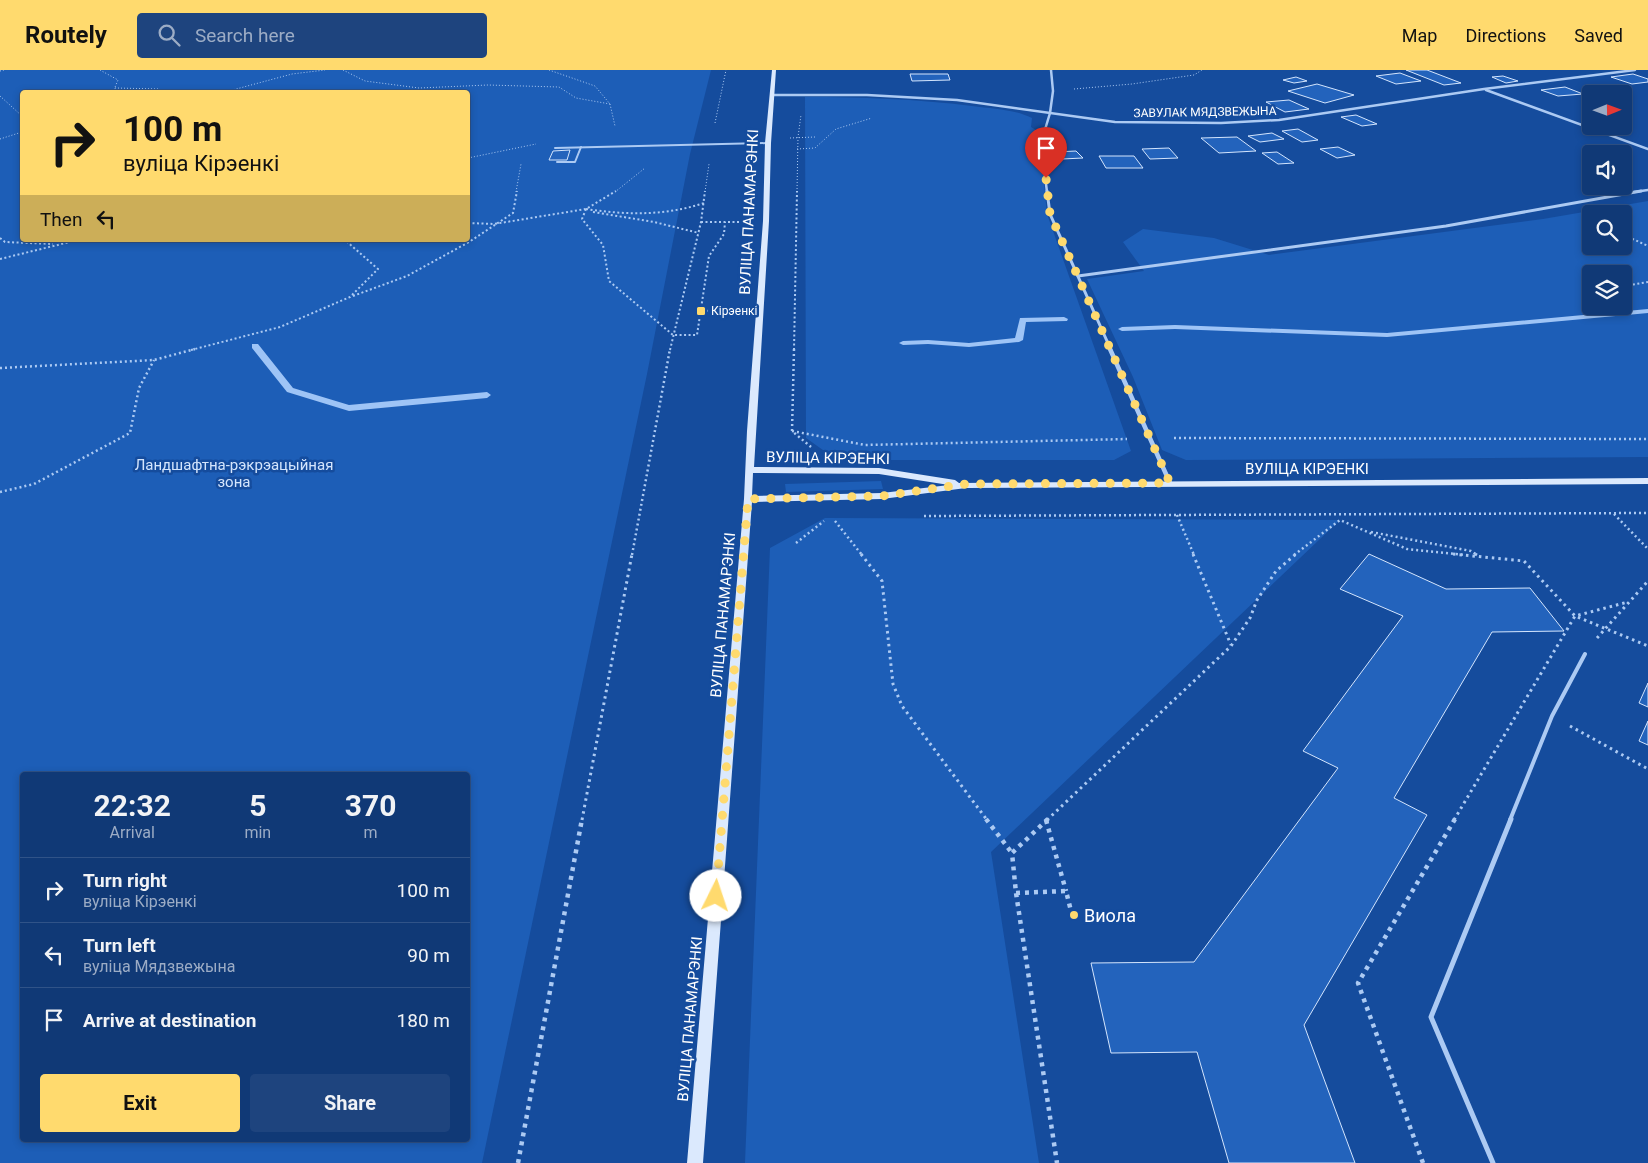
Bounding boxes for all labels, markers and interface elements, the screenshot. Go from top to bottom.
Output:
search box [137,13,487,58]
text: Routely [25,21,107,49]
icon: search [155,21,183,49]
text: Search here [195,24,295,47]
text: Map [1402,25,1437,46]
text: Directions [1465,25,1546,46]
text: Saved [1574,25,1623,46]
north arrow [1582,85,1632,135]
map controls [1582,85,1632,315]
street label: ЗАВУЛАК МЯДЗВЕЖЫНА [1133,104,1277,120]
text: 100 m [123,109,222,150]
icon: right [40,110,105,175]
pin [1025,127,1067,178]
street label: ВУЛІЦА ПАНАМАРЭНКІ [736,129,762,295]
icon: arrive [1032,134,1060,162]
button: sound [1582,145,1632,195]
text: вуліца Кірэенкі [123,151,279,176]
icon: left [92,205,120,233]
button: search [1582,205,1632,255]
text: Then [40,208,82,231]
button: layers [1582,265,1632,315]
place label: Кірэенкі [711,304,758,318]
marker: Кірэенкі [695,305,707,317]
street label: ВУЛІЦА КІРЭЕНКІ [766,448,890,468]
park label: Ландшафтна-рэкрэацыйная зона [135,456,333,491]
street label: ВУЛІЦА КІРЭЕНКІ [1245,460,1369,478]
street label: ВУЛІЦА ПАНАМАРЭНКІ [707,532,739,698]
text: 22:32 [94,788,171,823]
text: 5 [249,788,266,823]
text: 370 [345,788,396,823]
text: Arrival [110,823,155,842]
text: min [244,823,271,842]
text: m [364,823,378,842]
text: Turn right [83,869,167,892]
position arrow [689,869,741,921]
icon: right [40,876,68,904]
text: 100 m [397,879,450,902]
text: вуліца Кірэенкі [83,892,197,911]
place label: Виола [1084,905,1136,926]
marker: Виола [1068,909,1080,921]
text: Turn left [83,934,156,957]
street label: ВУЛІЦА ПАНАМАРЭНКІ [674,936,706,1102]
icon: left [40,941,68,969]
text: 90 m [407,944,450,967]
text: вуліца Мядзвежына [83,957,235,976]
icon: arrive [40,1006,68,1034]
text: Arrive at destination [83,1009,256,1032]
text: 180 m [397,1009,450,1032]
button: Exit [40,1074,240,1132]
button: Share [250,1074,450,1132]

